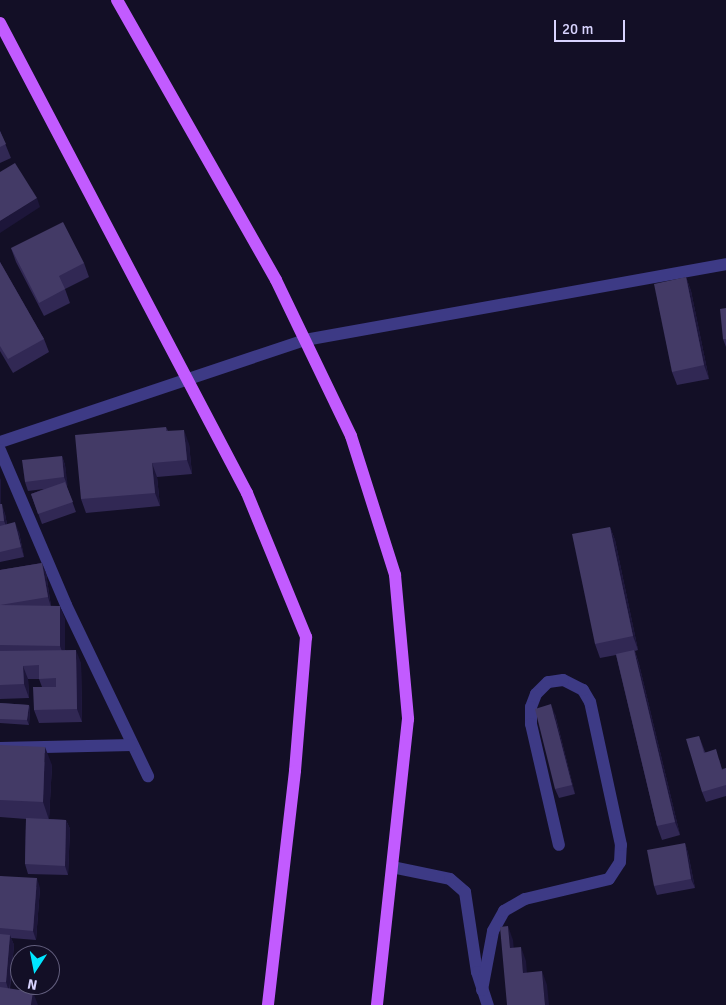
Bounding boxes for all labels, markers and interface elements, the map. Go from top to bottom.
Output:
scale bar [556,10,627,42]
text: 20 m [562,20,593,38]
north arrow [10,945,60,995]
text: N [26,975,39,994]

